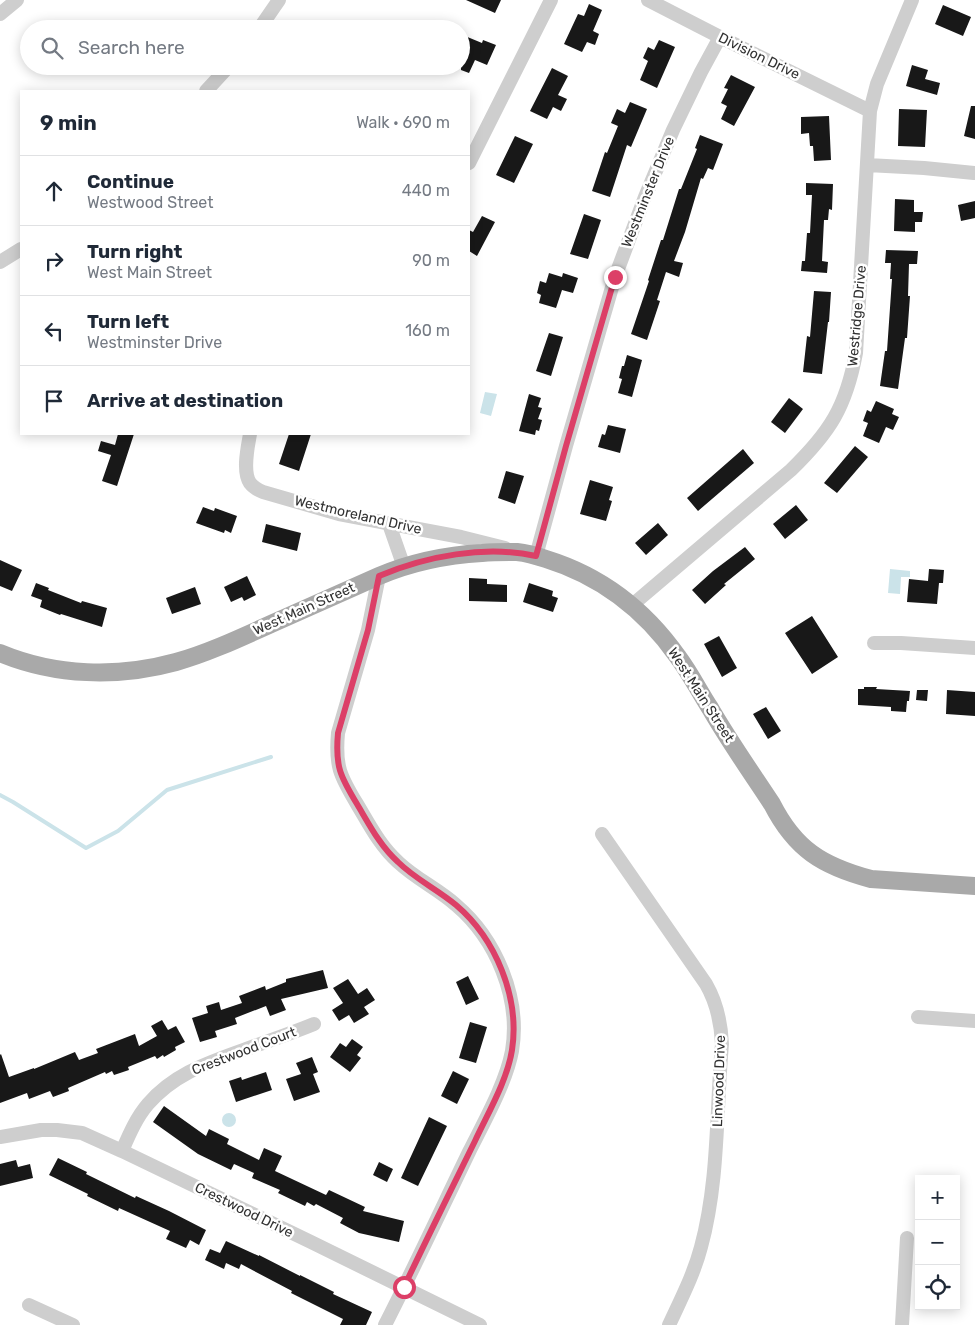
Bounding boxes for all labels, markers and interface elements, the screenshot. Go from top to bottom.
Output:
search box [20,20,470,75]
street label: Division Drive [716,29,803,83]
icon: search [38,34,66,62]
text: Search here [78,36,185,59]
text: 9 min [40,110,97,135]
text: Walk · 690 m [356,113,450,132]
street label: Westminster Drive [618,134,678,250]
text: Continue [87,170,174,193]
icon: ahead [40,177,68,205]
text: 440 m [402,181,450,200]
text: Westwood Street [87,193,214,212]
text: Turn right [87,240,182,263]
icon: right [40,247,68,275]
text: 90 m [412,251,450,270]
text: West Main Street [87,263,212,282]
street label: Westridge Drive [844,264,870,367]
route end [604,266,627,289]
text: Turn left [87,310,169,333]
icon: left [40,317,68,345]
text: 160 m [405,321,450,340]
text: Westminster Drive [87,333,222,352]
icon: arrive [40,387,68,415]
text: Arrive at destination [87,389,283,412]
street label: Westmoreland Drive [293,492,423,538]
street label: West Main Street [251,579,358,639]
street label: West Main Street [664,644,738,746]
street label: Crestwood Court [189,1023,299,1079]
street label: Linwood Drive [709,1034,729,1127]
map controls [915,1175,960,1310]
button: + [915,1175,960,1220]
street label: Crestwood Drive [192,1179,296,1241]
button: − [915,1220,960,1265]
button: locate [915,1265,960,1310]
route start [393,1276,416,1299]

